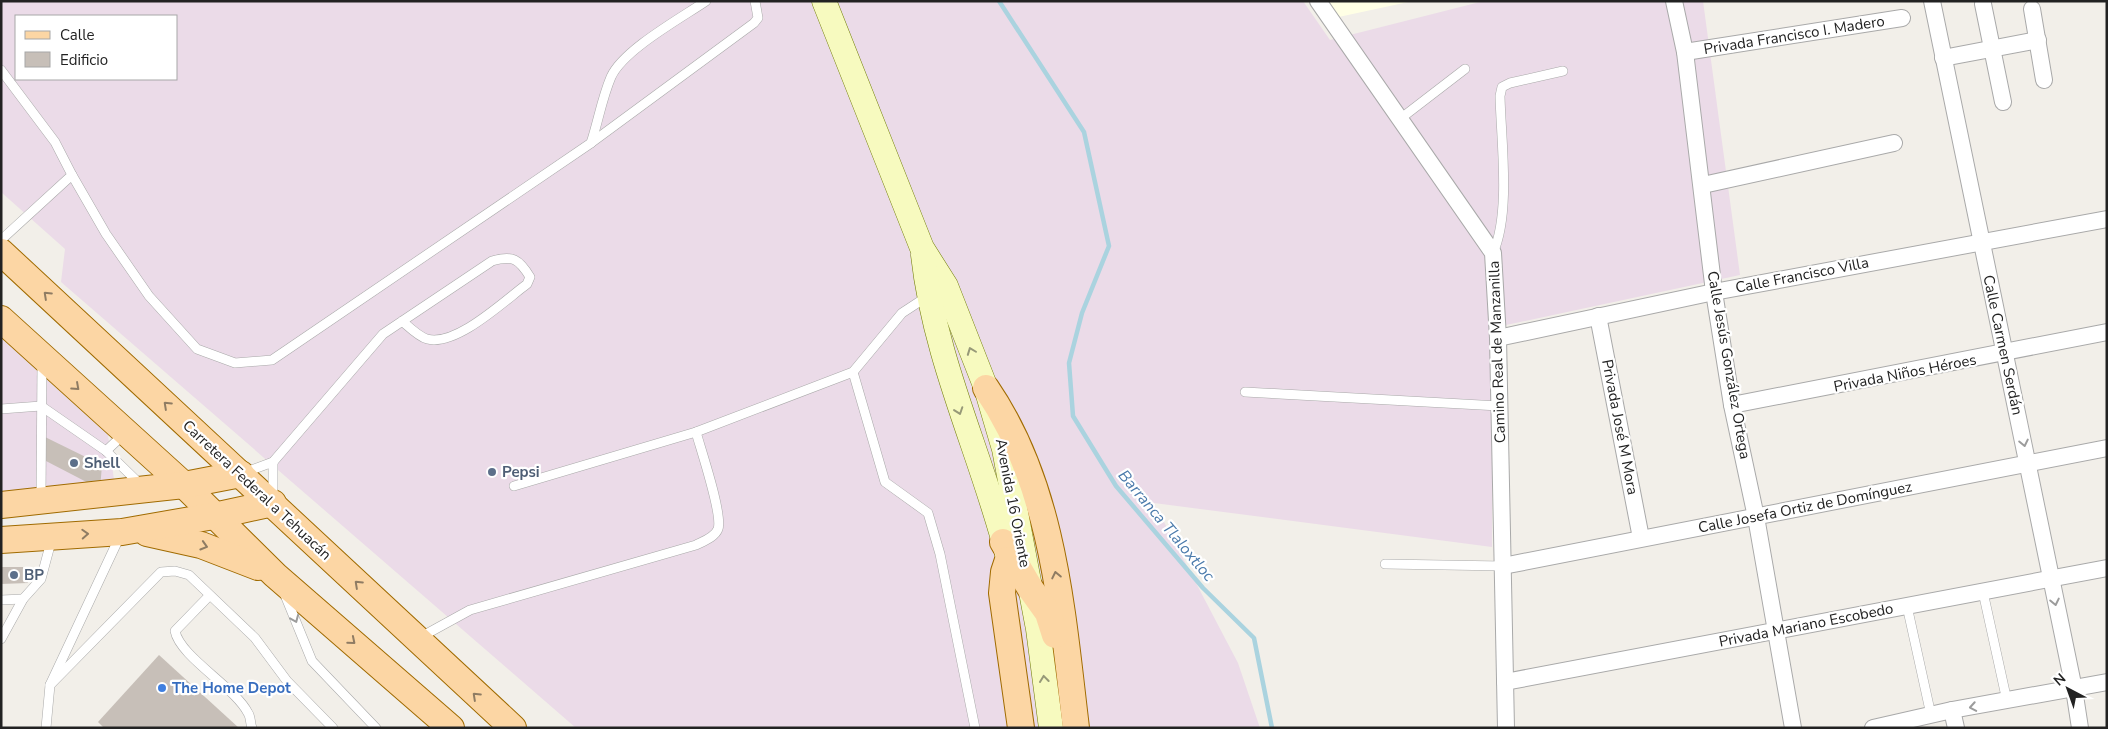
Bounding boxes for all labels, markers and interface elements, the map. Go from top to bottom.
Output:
street label: Privada Francisco I. Madero [1702,11,1886,59]
legend [15,15,178,80]
text: Calle [60,25,95,45]
text: Edificio [60,50,108,70]
street label: Calle Francisco Villa [1734,252,1870,298]
street label: Camino Real de Manzanilla [1484,260,1510,444]
street label: Calle Jesús González Ortega [1703,269,1755,461]
street label: Calle Carmen Serdán [1978,273,2028,417]
one-way arrow [44,291,53,300]
one-way arrow [967,347,978,356]
street label: Privada Niños Héroes [1832,349,1978,397]
street label: Privada José M Mora [1597,358,1643,496]
one-way arrow [71,381,80,390]
one-way arrow [163,402,172,411]
one-way arrow [953,406,963,414]
street label: Carretera Federal a Tehuacán [178,416,336,564]
street label: Avenida 16 Oriente [991,437,1035,569]
one-way arrow [2018,438,2028,447]
place label: Shell [84,453,120,473]
marker: Shell [68,457,80,469]
place label: Pepsi [502,462,540,482]
water label: Barranca Tlaloxtloc [1113,465,1220,587]
marker: Pepsi [486,466,498,478]
street label: Calle Josefa Ortiz de Domínguez [1696,476,1914,538]
one-way arrow [81,528,89,539]
one-way arrow [199,541,207,551]
place label: BP [24,565,44,585]
marker: BP [8,569,20,581]
one-way arrow [1051,571,1062,580]
one-way arrow [355,581,364,590]
street label: Privada Mariano Escobedo [1717,598,1895,652]
one-way arrow [2049,598,2060,607]
one-way arrow [289,614,300,623]
one-way arrow [346,635,355,644]
north arrow [2043,664,2093,714]
text: N [2050,669,2070,690]
one-way arrow [1040,675,1050,684]
place label: The Home Depot [172,678,291,698]
marker: The Home Depot [156,682,168,694]
one-way arrow [473,693,482,702]
one-way arrow [1968,701,1977,711]

